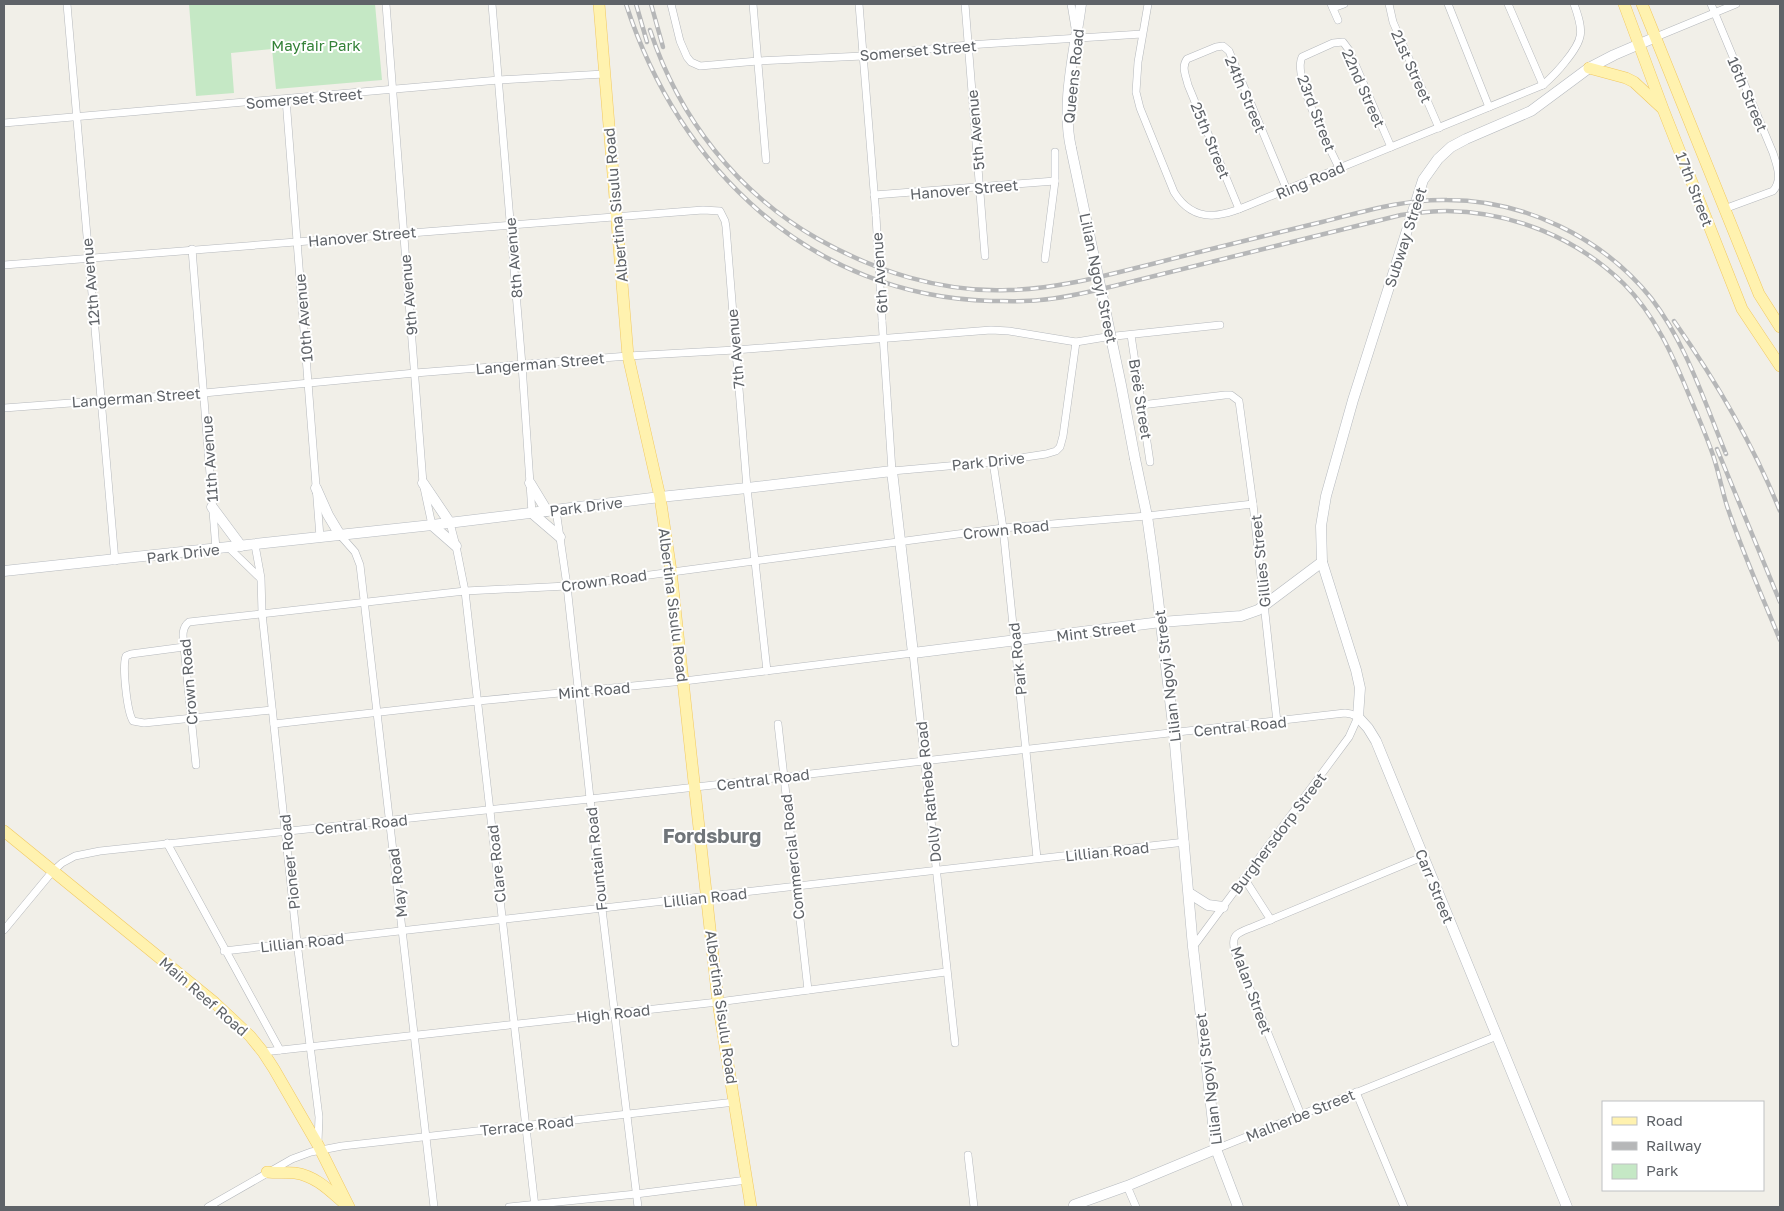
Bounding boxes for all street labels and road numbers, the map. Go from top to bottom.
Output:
street label: 21st Street [1388,27,1436,105]
street label: Queens Road [1059,28,1087,124]
street label: Somerset Street [859,36,977,64]
street label: 22nd Street [1339,46,1389,130]
street label: 24th Street [1222,53,1270,135]
street label: 16th Street [1724,54,1772,134]
street label: 23rd Street [1294,72,1340,154]
street label: Somerset Street [245,84,363,112]
street label: 5th Avenue [962,89,987,171]
street label: 25th Street [1188,99,1234,181]
street label: Albertina Sisulu Road [599,127,631,283]
street label: 17th Street [1673,149,1717,229]
street label: Ring Road [1273,157,1347,203]
street label: Hanover Street [909,175,1019,203]
street label: Subway Street [1380,185,1430,289]
street label: Lilian Ngoyi Street [1076,211,1122,345]
street label: 8th Avenue [500,217,525,299]
street label: Hanover Street [307,222,417,250]
street label: 6th Avenue [867,232,891,314]
street label: 12th Avenue [77,237,103,327]
street label: 9th Avenue [395,254,420,336]
street label: 10th Avenue [290,273,316,363]
street label: 7th Avenue [723,308,747,390]
street label: Langerman Street [475,348,605,378]
street label: Breë Street [1126,357,1156,441]
street label: Langerman Street [71,384,201,410]
street label: 11th Avenue [197,415,221,503]
street label: Park Drive [951,448,1026,474]
street label: Park Drive [548,493,624,519]
street label: Gillies Street [1246,514,1274,608]
street label: Crown Road [962,516,1050,542]
street label: Albertina Sisulu Road [656,527,692,683]
street label: Park Drive [145,540,221,566]
street label: Crown Road [560,565,648,595]
street label: Lilian Ngoyi Street [1150,609,1184,743]
street label: Mint Street [1055,617,1137,645]
street label: Park Road [1004,622,1030,696]
street label: Crown Road [175,638,201,726]
street label: Mint Road [557,678,631,702]
street label: Central Road [1193,712,1287,740]
street label: Dolly Rathebe Road [912,721,944,863]
street label: Central Road [716,764,810,794]
street label: Burghersdorp Street [1227,769,1329,897]
street label: Commercial Road [776,793,808,921]
street label: Fountain Road [582,806,610,912]
street label: Central Road [314,810,408,838]
street label: Pioneer Road [275,813,303,911]
street label: Clare Road [483,824,509,904]
street label: Lillian Road [1064,838,1150,864]
street label: Carr Street [1412,846,1458,926]
street label: May Road [384,847,410,919]
street label: Lillian Road [662,884,748,910]
street label: Lillian Road [259,929,345,955]
street label: Albertina Sisulu Road [702,929,742,1085]
street label: Malan Street [1228,944,1276,1036]
street label: Main Reef Road [156,953,252,1039]
street label: High Road [575,1000,651,1026]
street label: Lilian Ngoyi Street [1191,1012,1225,1146]
street label: Malherbe Street [1243,1085,1357,1145]
street label: Terrace Road [479,1111,575,1139]

